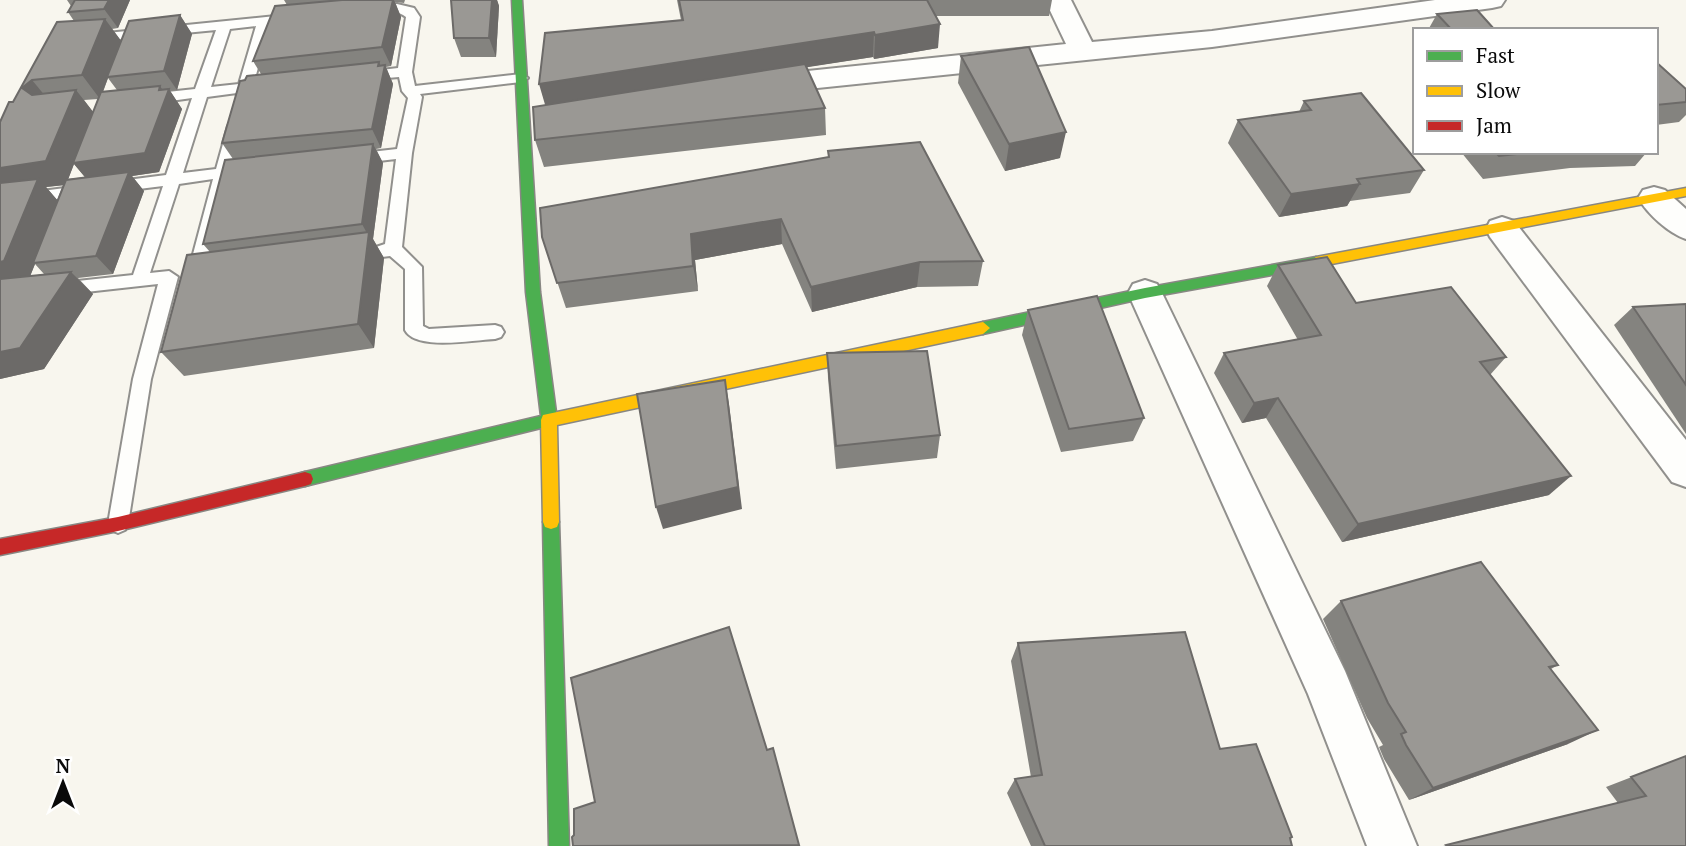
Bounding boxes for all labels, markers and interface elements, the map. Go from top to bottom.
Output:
legend [1413,28,1658,154]
text: Fast [1476,41,1515,69]
text: Slow [1476,76,1521,104]
text: Jam [1476,111,1512,139]
north arrow [28,748,98,818]
text: N [56,753,71,778]

